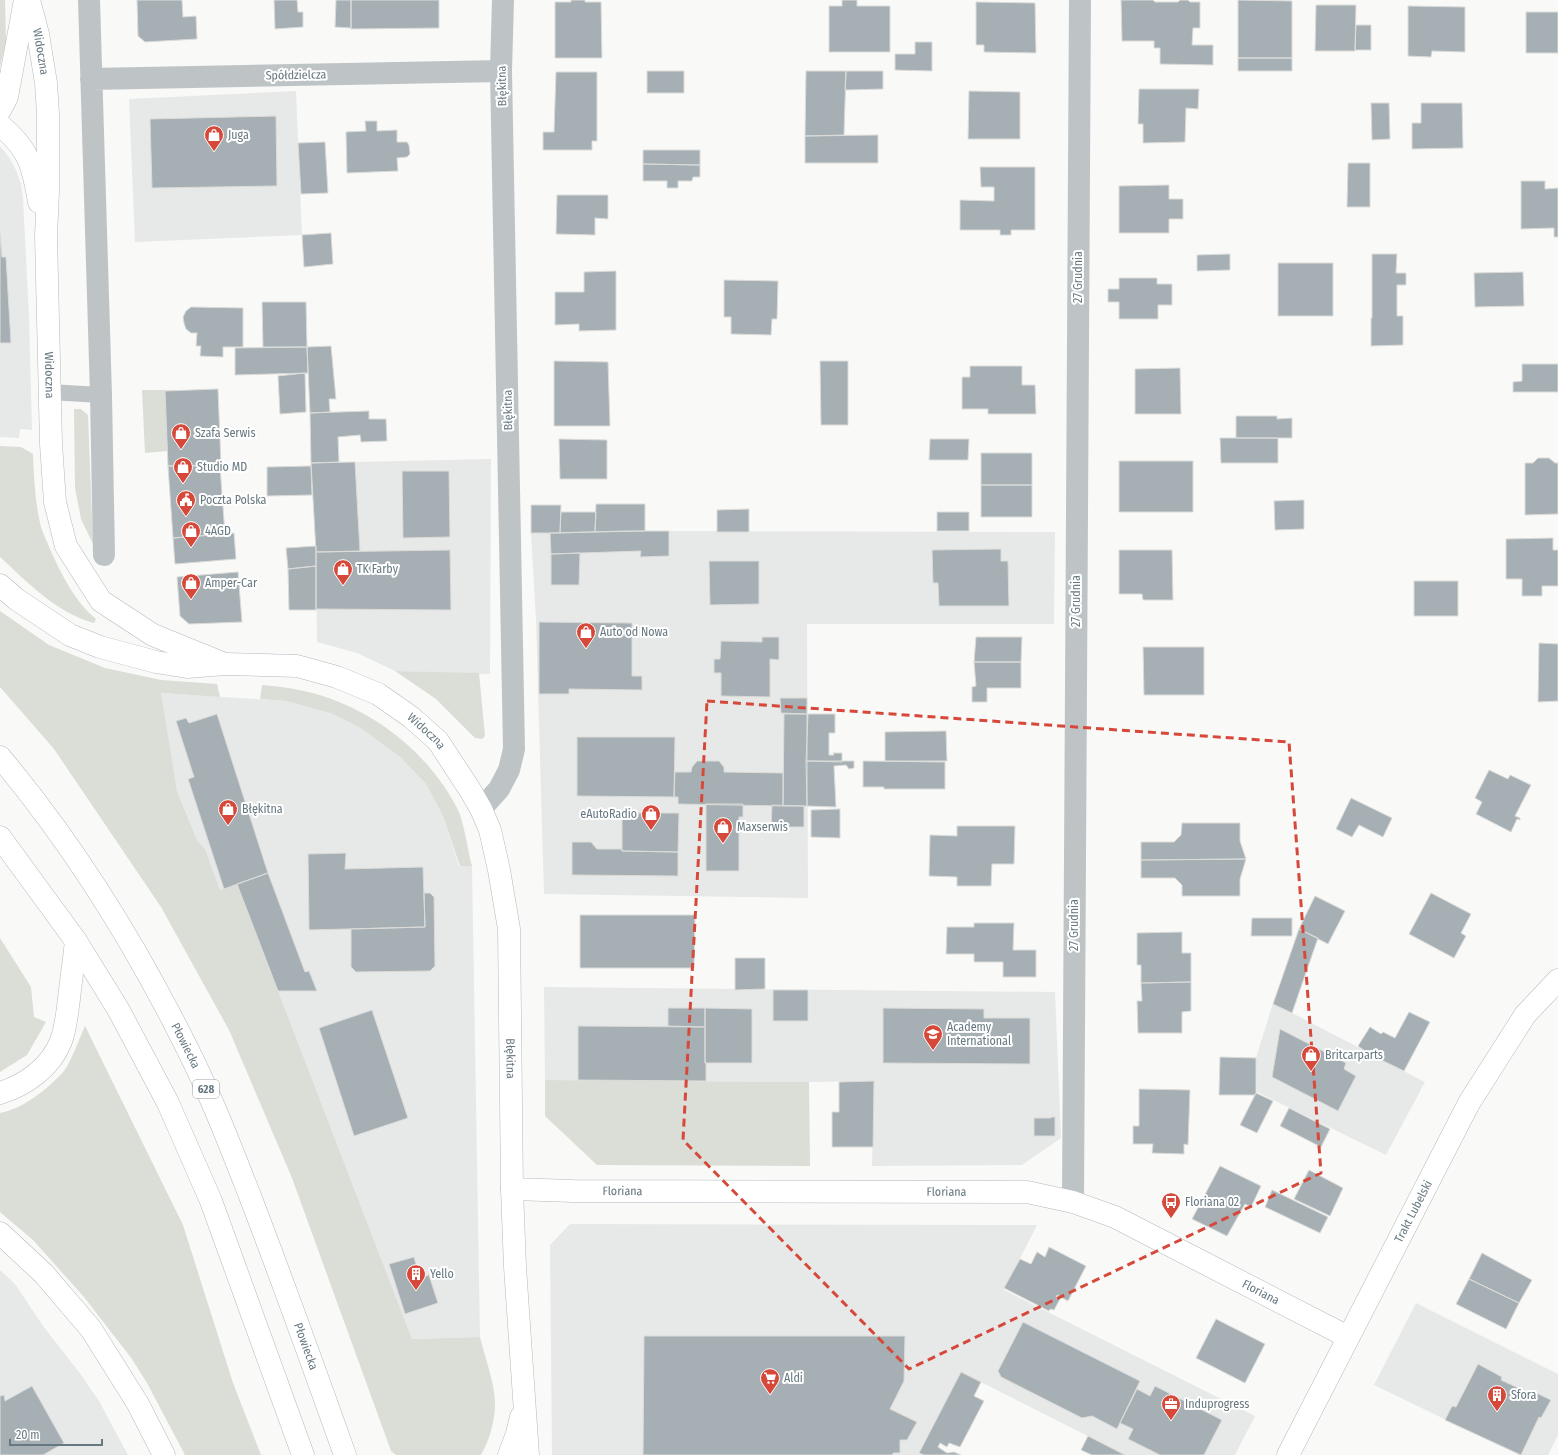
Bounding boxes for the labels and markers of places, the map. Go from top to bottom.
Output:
shop icon: Juga [203,124,225,152]
place label: Juga [228,128,249,142]
shop icon: Szafa Serwis [170,422,192,450]
place label: Szafa Serwis [195,426,256,440]
shop icon: Studio MD [172,456,194,484]
place label: Studio MD [197,460,247,474]
public building icon: Poczta Polska [175,489,197,517]
place label: Poczta Polska [200,493,267,507]
shop icon: 4AGD [180,520,202,548]
place label: 4AGD [205,524,231,538]
shop icon: TK Farby [332,558,354,586]
place label: TK Farby [357,562,399,576]
shop icon: Amper-Car [180,572,202,600]
place label: Amper-Car [205,576,258,590]
shop icon: Auto od Nowa [575,621,597,649]
place label: Auto od Nowa [600,625,668,639]
shop icon: Błękitna [217,798,239,826]
place label: Błękitna [242,802,283,816]
shop icon: eAutoRadio [640,803,662,831]
place label: eAutoRadio [580,807,637,821]
shop icon: Maxserwis [712,816,734,844]
place label: Maxserwis [737,820,788,834]
place label: Academy International [947,1020,1011,1048]
school or university icon: Academy International [922,1023,944,1051]
shop icon: Britcarparts [1300,1044,1322,1072]
place label: Britcarparts [1325,1048,1383,1062]
bus stop icon: Floriana 02 [1160,1191,1182,1219]
place label: Floriana 02 [1185,1195,1239,1209]
building icon: Yello [405,1263,427,1291]
place label: Yello [430,1267,454,1281]
supermarket icon: Aldi [759,1367,781,1395]
place label: Aldi [784,1371,803,1385]
building icon: Sfora [1486,1384,1508,1412]
place label: Sfora [1511,1388,1537,1402]
office icon: Induprogress [1160,1393,1182,1421]
place label: Induprogress [1185,1397,1249,1411]

